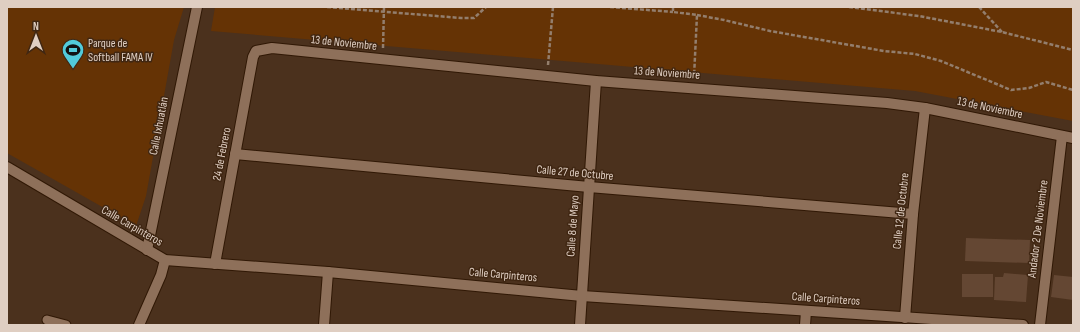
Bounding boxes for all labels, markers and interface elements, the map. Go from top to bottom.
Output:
north arrow [16,16,56,56]
text: N [33,20,39,33]
street label: 13 de Noviembre [310,32,378,54]
place label: Parque de Softball FAMA IV [88,36,153,65]
sports icon: Parque de Softball FAMA IV [60,37,86,70]
street label: 13 de Noviembre [633,63,701,83]
street label: 13 de Noviembre [956,94,1024,122]
street label: Calle Ixhuatlán [146,96,172,156]
street label: 24 de Febrero [209,126,235,182]
street label: Calle 27 de Octubre [536,162,614,184]
street label: Calle 12 de Octubre [890,172,912,250]
street label: Andador 2 De Noviembre [1024,179,1051,280]
street label: Calle 8 de Mayo [563,195,583,257]
street label: Calle Carpinteros [99,202,165,250]
street label: Calle Carpinteros [468,265,538,285]
street label: Calle Carpinteros [791,289,861,309]

